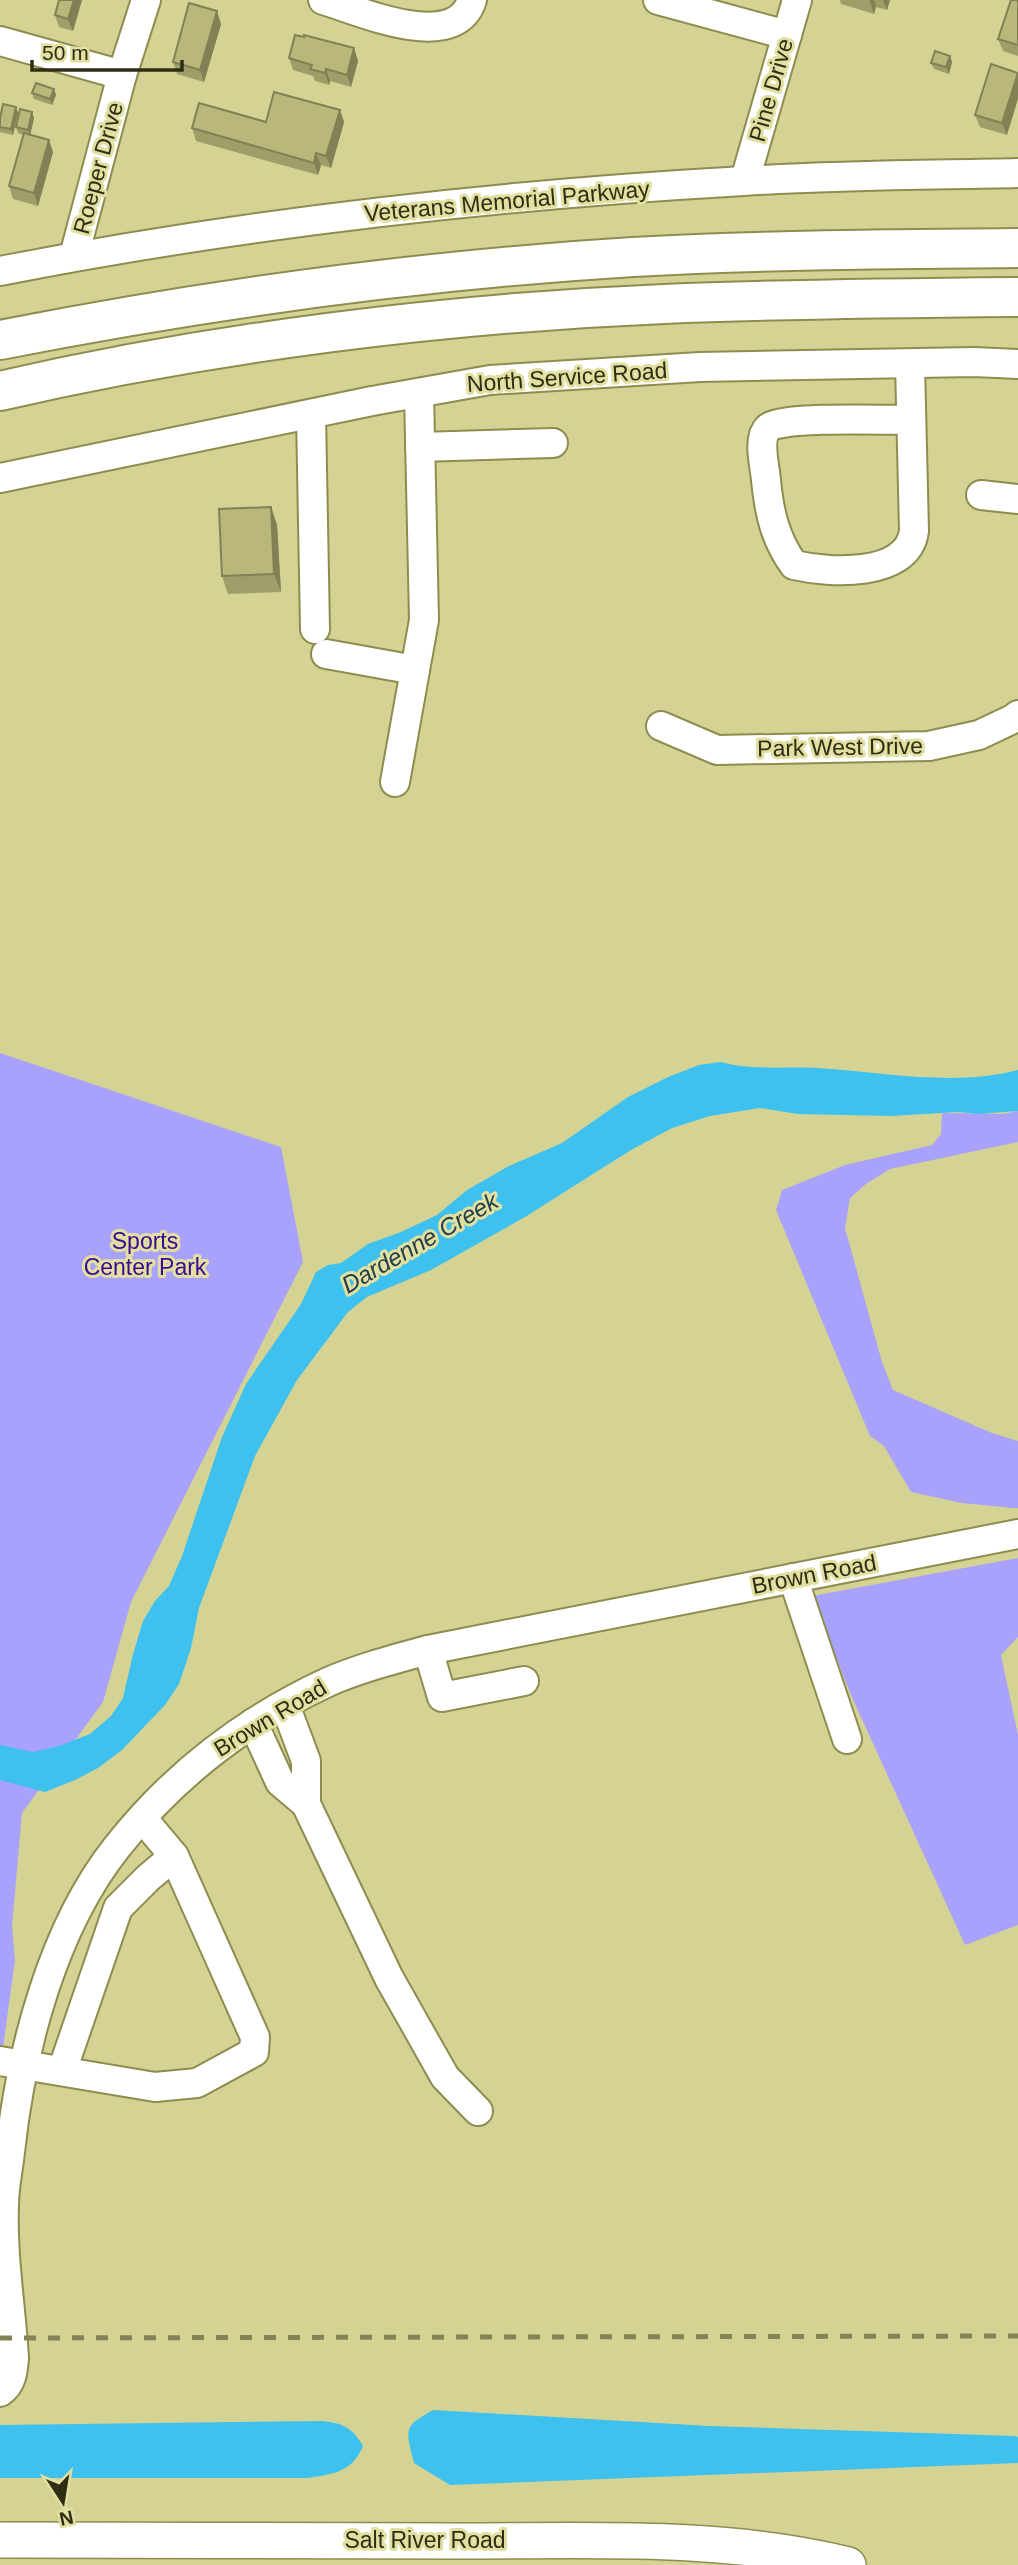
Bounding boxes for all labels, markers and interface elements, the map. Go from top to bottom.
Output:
scale bar [32,28,182,72]
street label: Pine Drive [744,35,798,145]
text: 50 m [42,41,89,64]
street label: Roeper Drive [68,99,128,237]
street label: Veterans Memorial Parkway [363,176,651,226]
street label: North Service Road [466,357,668,397]
street label: Park West Drive [757,733,923,761]
water label: Dardenne Creek [337,1186,504,1298]
park label: Sports Center Park [84,1228,207,1280]
street label: Brown Road [749,1549,879,1599]
street label: Brown Road [209,1674,331,1762]
north arrow [28,2467,98,2537]
text: N [58,2506,75,2530]
street label: Salt River Road [344,2527,506,2553]

